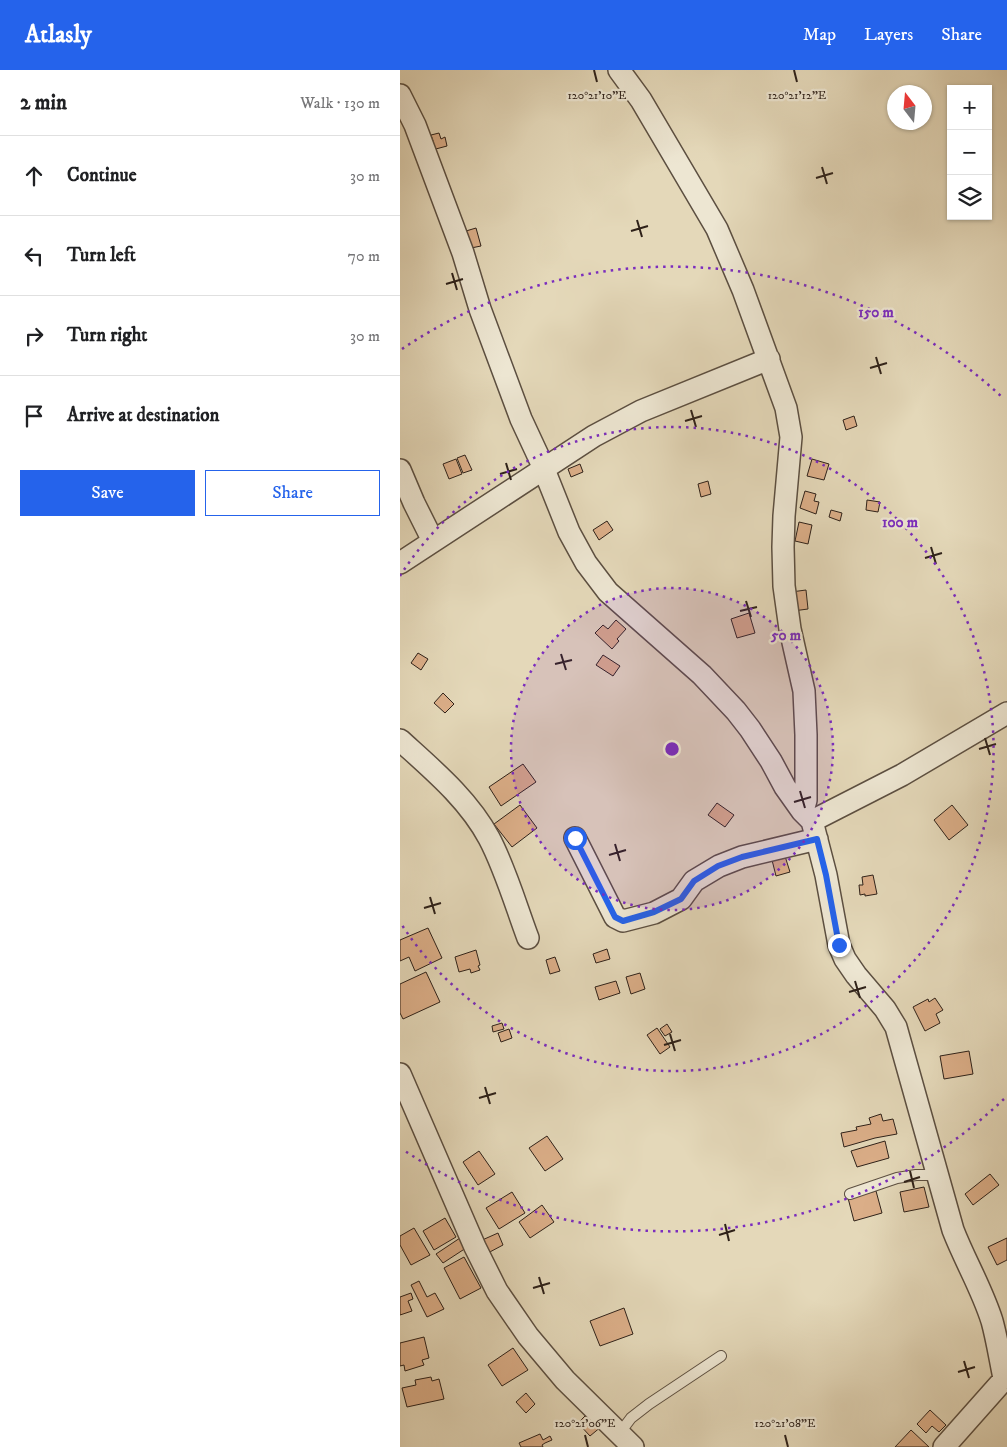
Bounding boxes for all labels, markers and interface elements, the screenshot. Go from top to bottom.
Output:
text: Atlasly [25,20,92,50]
text: Map [803,24,836,46]
text: Layers [864,24,913,46]
text: Share [941,24,982,46]
north arrow [887,85,932,130]
map controls [947,85,992,220]
button: + [947,85,992,130]
text: 120°21'10"E [567,88,627,103]
text: 120°21'12"E [768,88,827,103]
text: 2 min [20,90,67,116]
text: Walk · 130 m [300,93,380,113]
button: − [947,130,992,175]
icon: ahead [20,162,48,190]
text: Continue [67,164,137,187]
text: 30 m [350,166,380,186]
button: layers [947,175,992,220]
icon: left [20,242,48,270]
text: Turn left [67,244,136,267]
text: 70 m [348,246,380,266]
text: 150 m [858,303,894,322]
icon: right [20,322,48,350]
text: Turn right [67,324,147,347]
text: 30 m [350,326,380,346]
icon: arrive [20,402,48,430]
text: Arrive at destination [67,404,219,427]
button: Save [20,470,195,516]
button: Share [205,470,380,516]
text: 100 m [882,513,919,532]
text: 50 m [770,626,802,645]
centre of rings [663,740,681,758]
route start [564,827,587,850]
route end [828,934,851,957]
text: 120°21'06"E [554,1416,616,1431]
text: 120°21'08"E [755,1416,816,1431]

